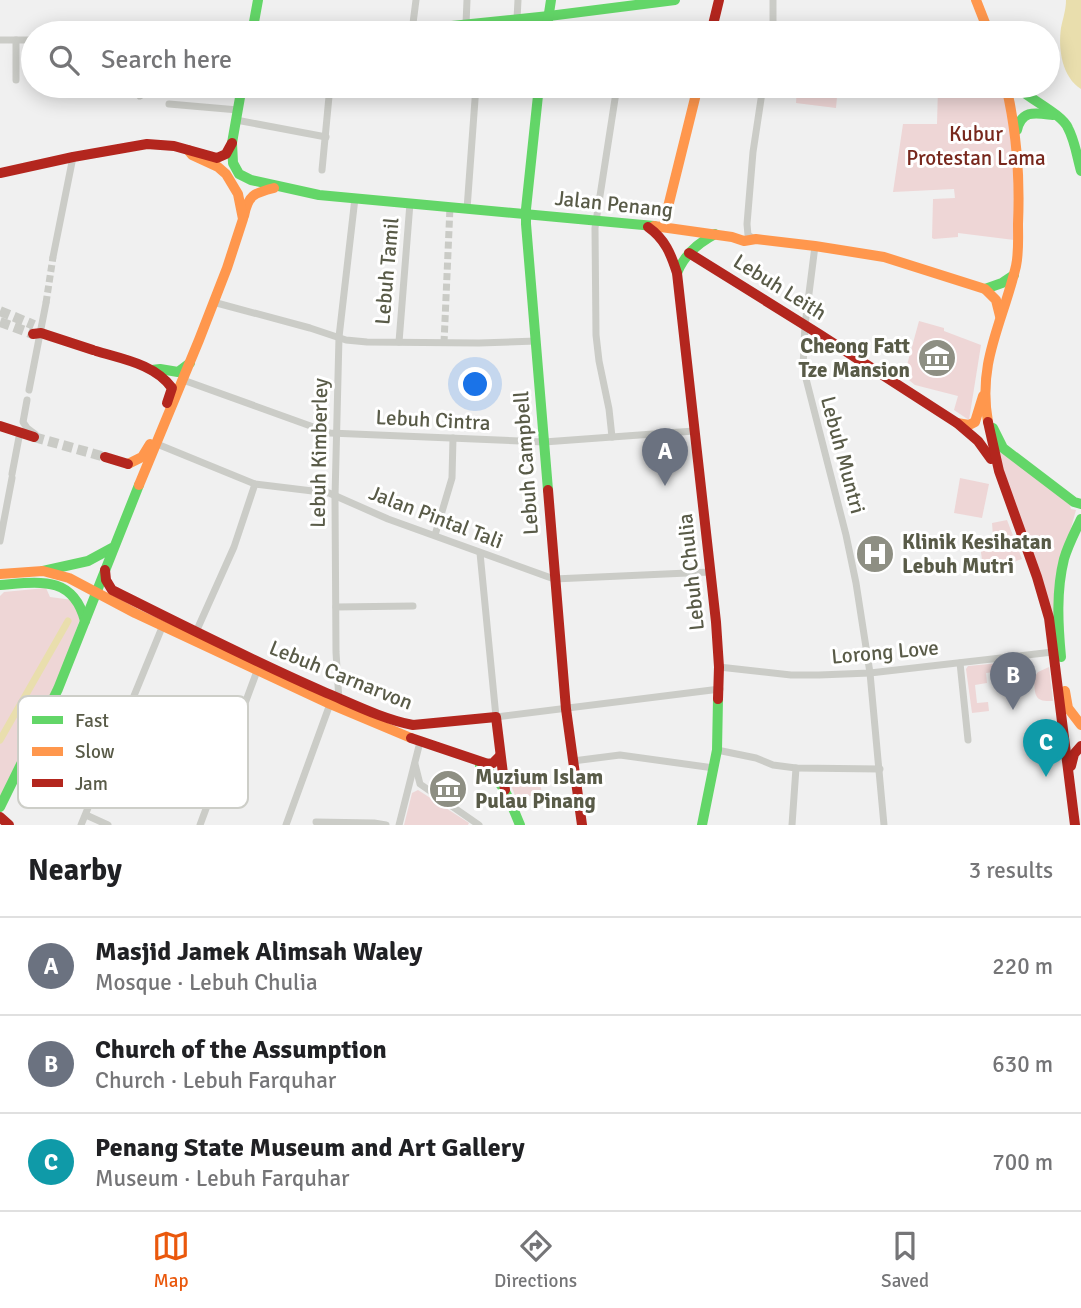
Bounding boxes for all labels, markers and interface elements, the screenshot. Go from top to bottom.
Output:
search box [21,21,1060,98]
icon: search [45,41,83,79]
text: Search here [101,44,232,76]
park label: Kubur Protestan Lama [906,121,1046,171]
street label: Jalan Penang [553,185,675,223]
street label: Lebuh Tamil [369,216,405,326]
street label: Lebuh Leith [729,248,831,326]
place label: Cheong Fatt Tze Mansion [798,333,910,383]
museum icon: Cheong Fatt Tze Mansion [916,337,958,379]
your location [458,367,492,401]
street label: Lebuh Kimberley [305,378,333,528]
street label: Lebuh Campbell [508,390,544,536]
street label: Lebuh Muntri [815,393,871,517]
street label: Lebuh Cintra [375,404,491,436]
pin: A [642,428,688,486]
street label: Jalan Pintal Tali [365,480,507,554]
street label: Lebuh Chulia [672,512,710,632]
place label: Klinik Kesihatan Lebuh Mutri [902,529,1052,579]
hospital icon: Klinik Kesihatan Lebuh Mutri [854,533,896,575]
street label: Lebuh Carnarvon [265,634,417,716]
street label: Lorong Love [830,634,940,670]
pin: B [990,652,1036,710]
legend [18,696,248,808]
text: Fast [75,709,109,733]
pin: C [1023,719,1069,777]
text: Slow [75,740,115,764]
place label: Muzium Islam Pulau Pinang [475,764,603,814]
museum icon: Muzium Islam Pulau Pinang [427,768,469,810]
text: Jam [75,772,108,796]
text: Nearby [28,852,122,889]
text: 3 results [969,856,1053,885]
text: Masjid Jamek Alimsah Waley [95,936,422,968]
text: A [44,952,58,981]
text: 220 m [992,952,1053,981]
text: Mosque · Lebuh Chulia [95,968,318,997]
text: Church of the Assumption [95,1034,387,1066]
text: B [44,1050,58,1079]
text: 630 m [992,1050,1053,1079]
text: Church · Lebuh Farquhar [95,1066,336,1095]
text: Penang State Museum and Art Gallery [95,1132,525,1164]
text: C [44,1148,58,1177]
text: 700 m [992,1148,1053,1177]
text: Museum · Lebuh Farquhar [95,1164,350,1193]
tab: Map [152,1227,190,1293]
tab: Directions [494,1227,577,1293]
tab: Saved [881,1227,929,1293]

